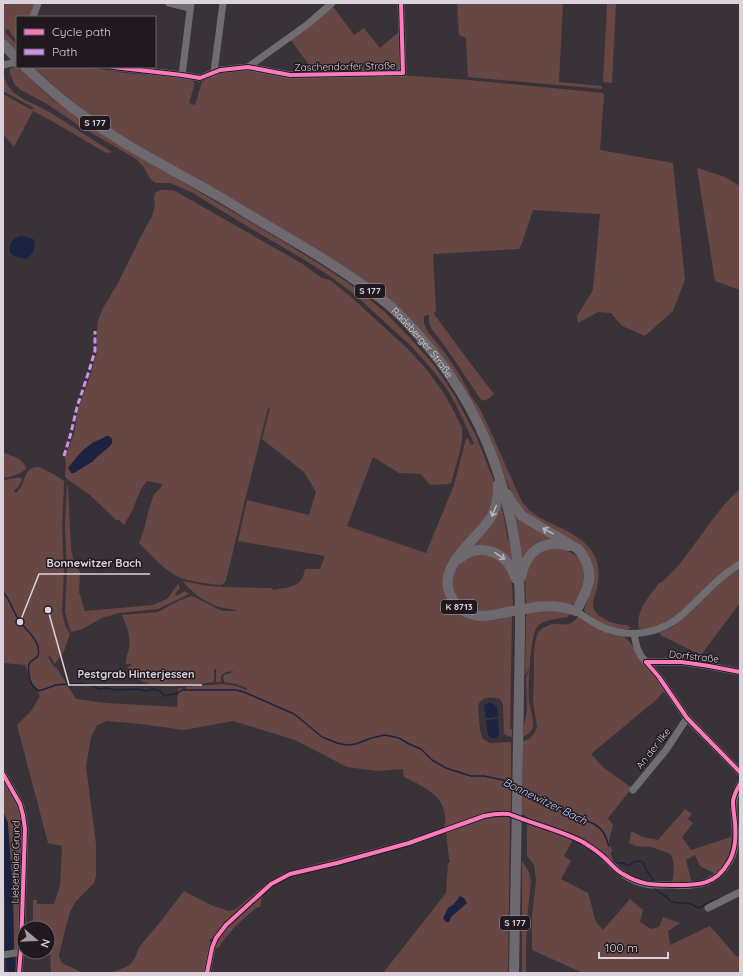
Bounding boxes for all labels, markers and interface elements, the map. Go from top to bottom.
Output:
legend [16,16,156,68]
text: Cycle path [52,24,111,39]
text: Path [52,44,77,59]
street label: Zaschendorfer Straße [294,59,396,74]
road number: S 177 [80,116,110,130]
road number: S 177 [355,284,385,298]
street label: Radeberger Straße [388,304,456,381]
one-way arrow [489,504,497,516]
one-way arrow [542,527,554,535]
callout: Bonnewitzer Bach [39,551,150,574]
one-way arrow [494,552,505,560]
text: Bonnewitzer Bach [46,556,142,570]
road number: K 8713 [441,600,477,614]
street label: Dorfstraße [668,647,720,666]
callout: Pestgrab Hinterjessen [69,662,202,685]
text: Pestgrab Hinterjessen [77,667,195,681]
street label: An der Ilke [633,725,674,772]
water label: Bonnewitzer Bach [501,775,590,828]
street label: Liebethaler Grund [8,821,23,903]
road number: S 177 [500,916,530,930]
north arrow [16,920,56,960]
scale bar [599,934,668,960]
text: N [38,937,53,949]
text: 100 m [605,940,638,955]

